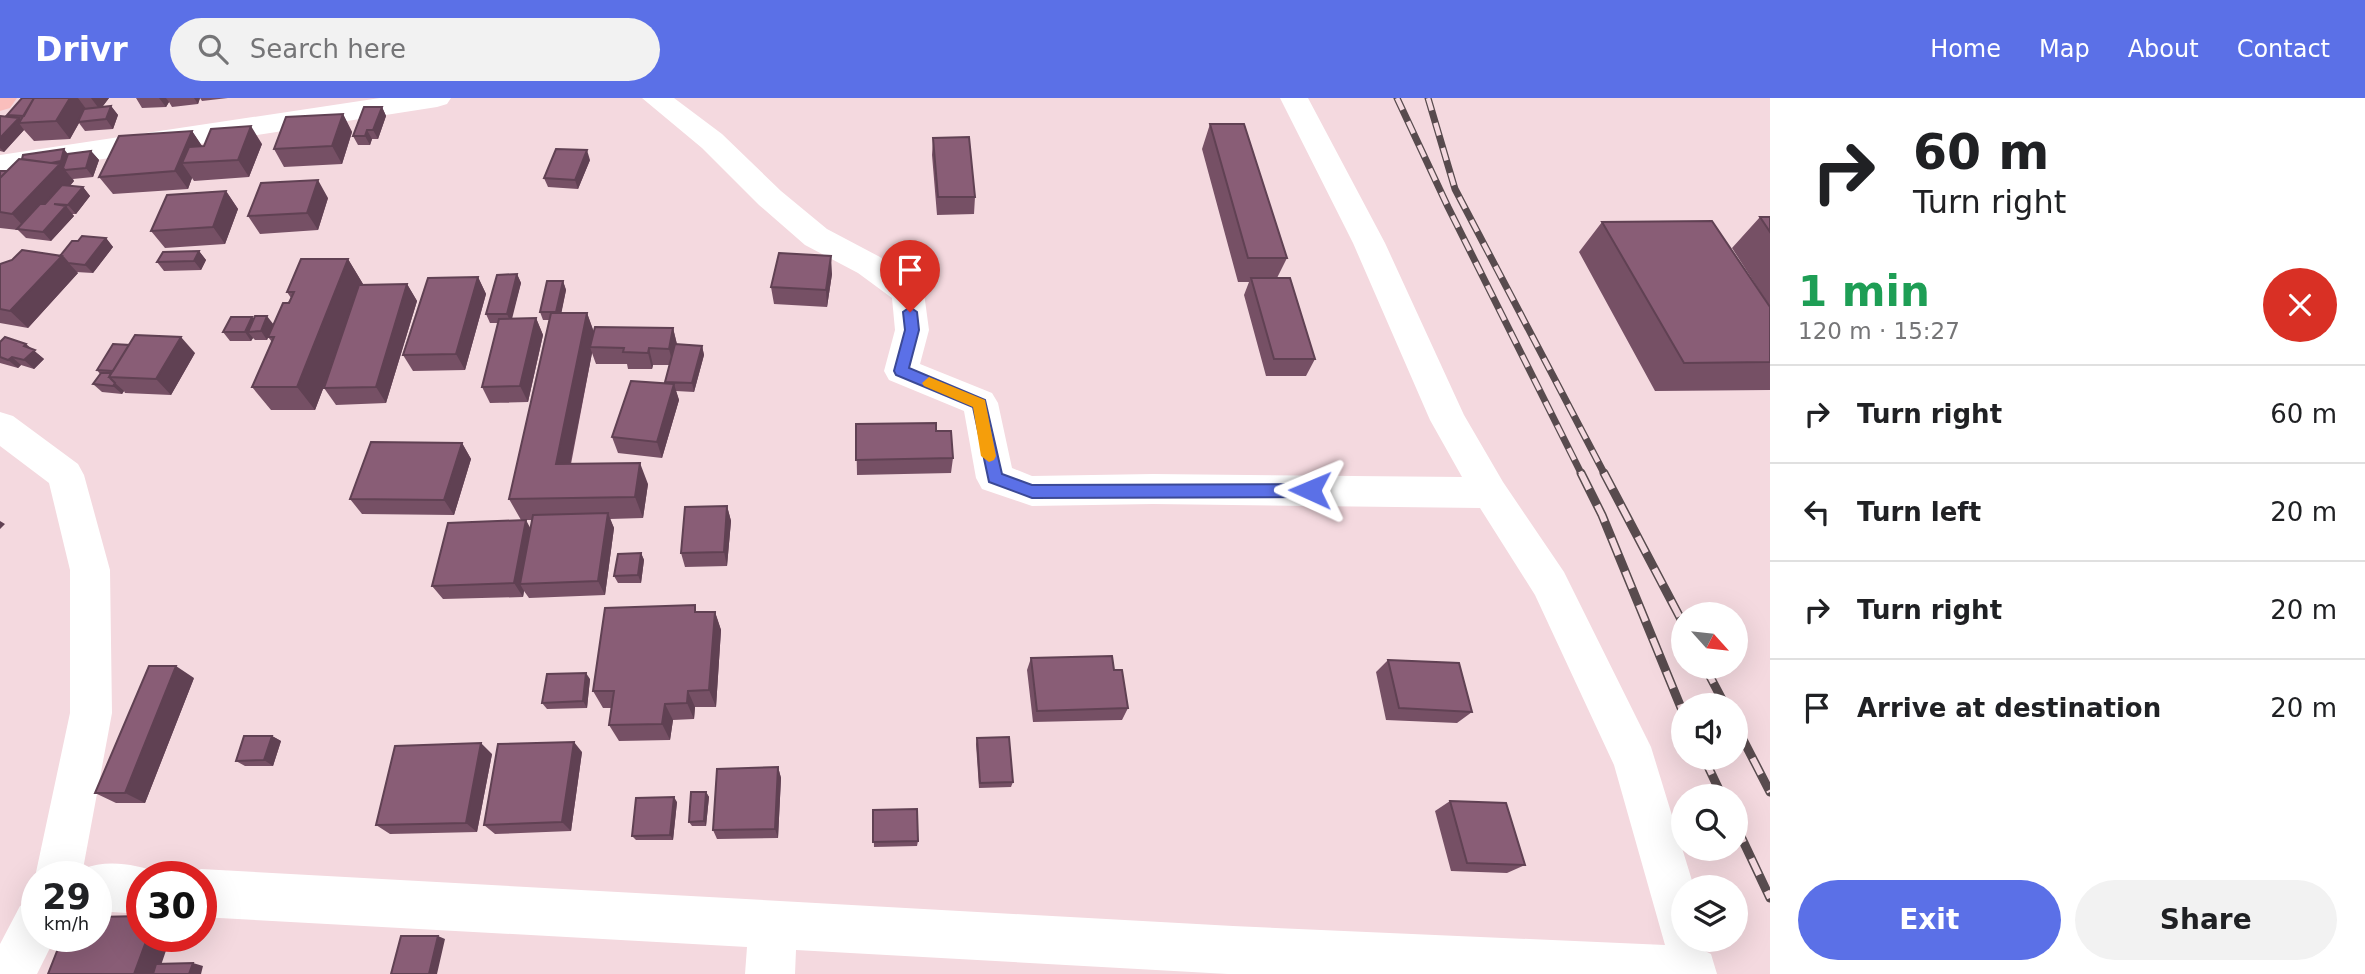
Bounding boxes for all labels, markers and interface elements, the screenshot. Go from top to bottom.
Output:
search box [170,18,660,81]
text: Drivr [35,30,128,69]
icon: search [194,30,232,68]
text: Search here [250,34,406,64]
text: Home [1930,35,2001,63]
text: Map [2039,35,2090,63]
text: About [2128,35,2199,63]
text: Contact [2237,35,2330,63]
text: 60 m [1913,124,2049,181]
icon: right [1798,126,1889,217]
text: Turn right [1913,183,2066,221]
pin [880,240,940,312]
icon: arrive [891,251,929,289]
text: 1 min [1798,267,1930,316]
button: close [2263,268,2337,342]
text: 120 m · 15:27 [1798,318,1960,344]
icon: right [1798,395,1836,433]
text: Turn right [1857,399,2002,429]
text: 60 m [2270,399,2337,429]
position arrow [1273,453,1347,527]
icon: left [1798,493,1836,531]
text: Turn left [1857,497,1981,527]
text: 20 m [2270,497,2337,527]
icon: right [1798,591,1836,629]
text: Turn right [1857,595,2002,625]
text: 20 m [2270,595,2337,625]
north arrow [1671,602,1748,679]
map controls [1671,602,1748,952]
icon: arrive [1798,689,1836,727]
button: sound [1671,693,1748,770]
text: Arrive at destination [1857,693,2161,723]
text: 20 m [2270,693,2337,723]
button: search [1671,784,1748,861]
speed limit sign: 30 [126,861,217,952]
button: layers [1671,875,1748,952]
text: 29 [42,877,91,917]
button: Exit [1798,880,2061,960]
button: Share [2075,880,2337,960]
text: km/h [44,913,89,934]

